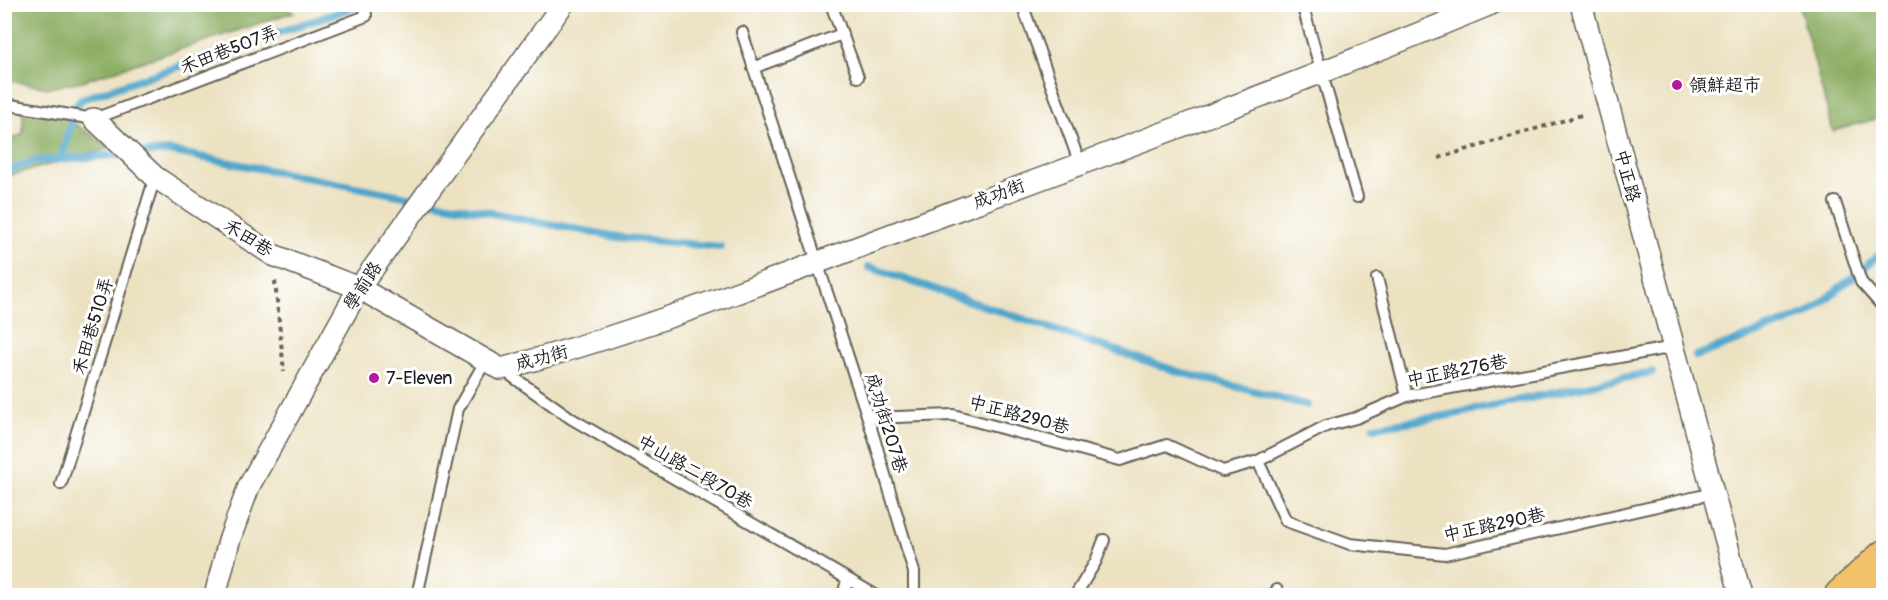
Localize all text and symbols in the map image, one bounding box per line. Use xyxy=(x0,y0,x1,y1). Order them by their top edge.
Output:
street label: 禾田巷507弄 xyxy=(177,21,281,79)
place label: 領鮮超市 xyxy=(1689,74,1761,97)
marker: 領鮮超市 xyxy=(1670,78,1684,92)
street label: 中正路 xyxy=(1609,147,1645,205)
street label: 成功街 xyxy=(970,174,1028,214)
street label: 禾田巷 xyxy=(219,214,277,262)
street label: 學前路 xyxy=(339,257,387,315)
street label: 禾田巷510弄 xyxy=(67,274,119,378)
street label: 成功街 xyxy=(513,340,571,376)
street label: 中正路276巷 xyxy=(1405,350,1509,392)
place label: 7-Eleven xyxy=(386,367,453,390)
street label: 成功街207巷 xyxy=(860,370,912,476)
marker: 7-Eleven xyxy=(367,371,381,385)
street label: 中正路290巷 xyxy=(966,390,1072,440)
street label: 中山路二段70巷 xyxy=(633,430,757,514)
street label: 中正路290巷 xyxy=(1441,503,1547,547)

